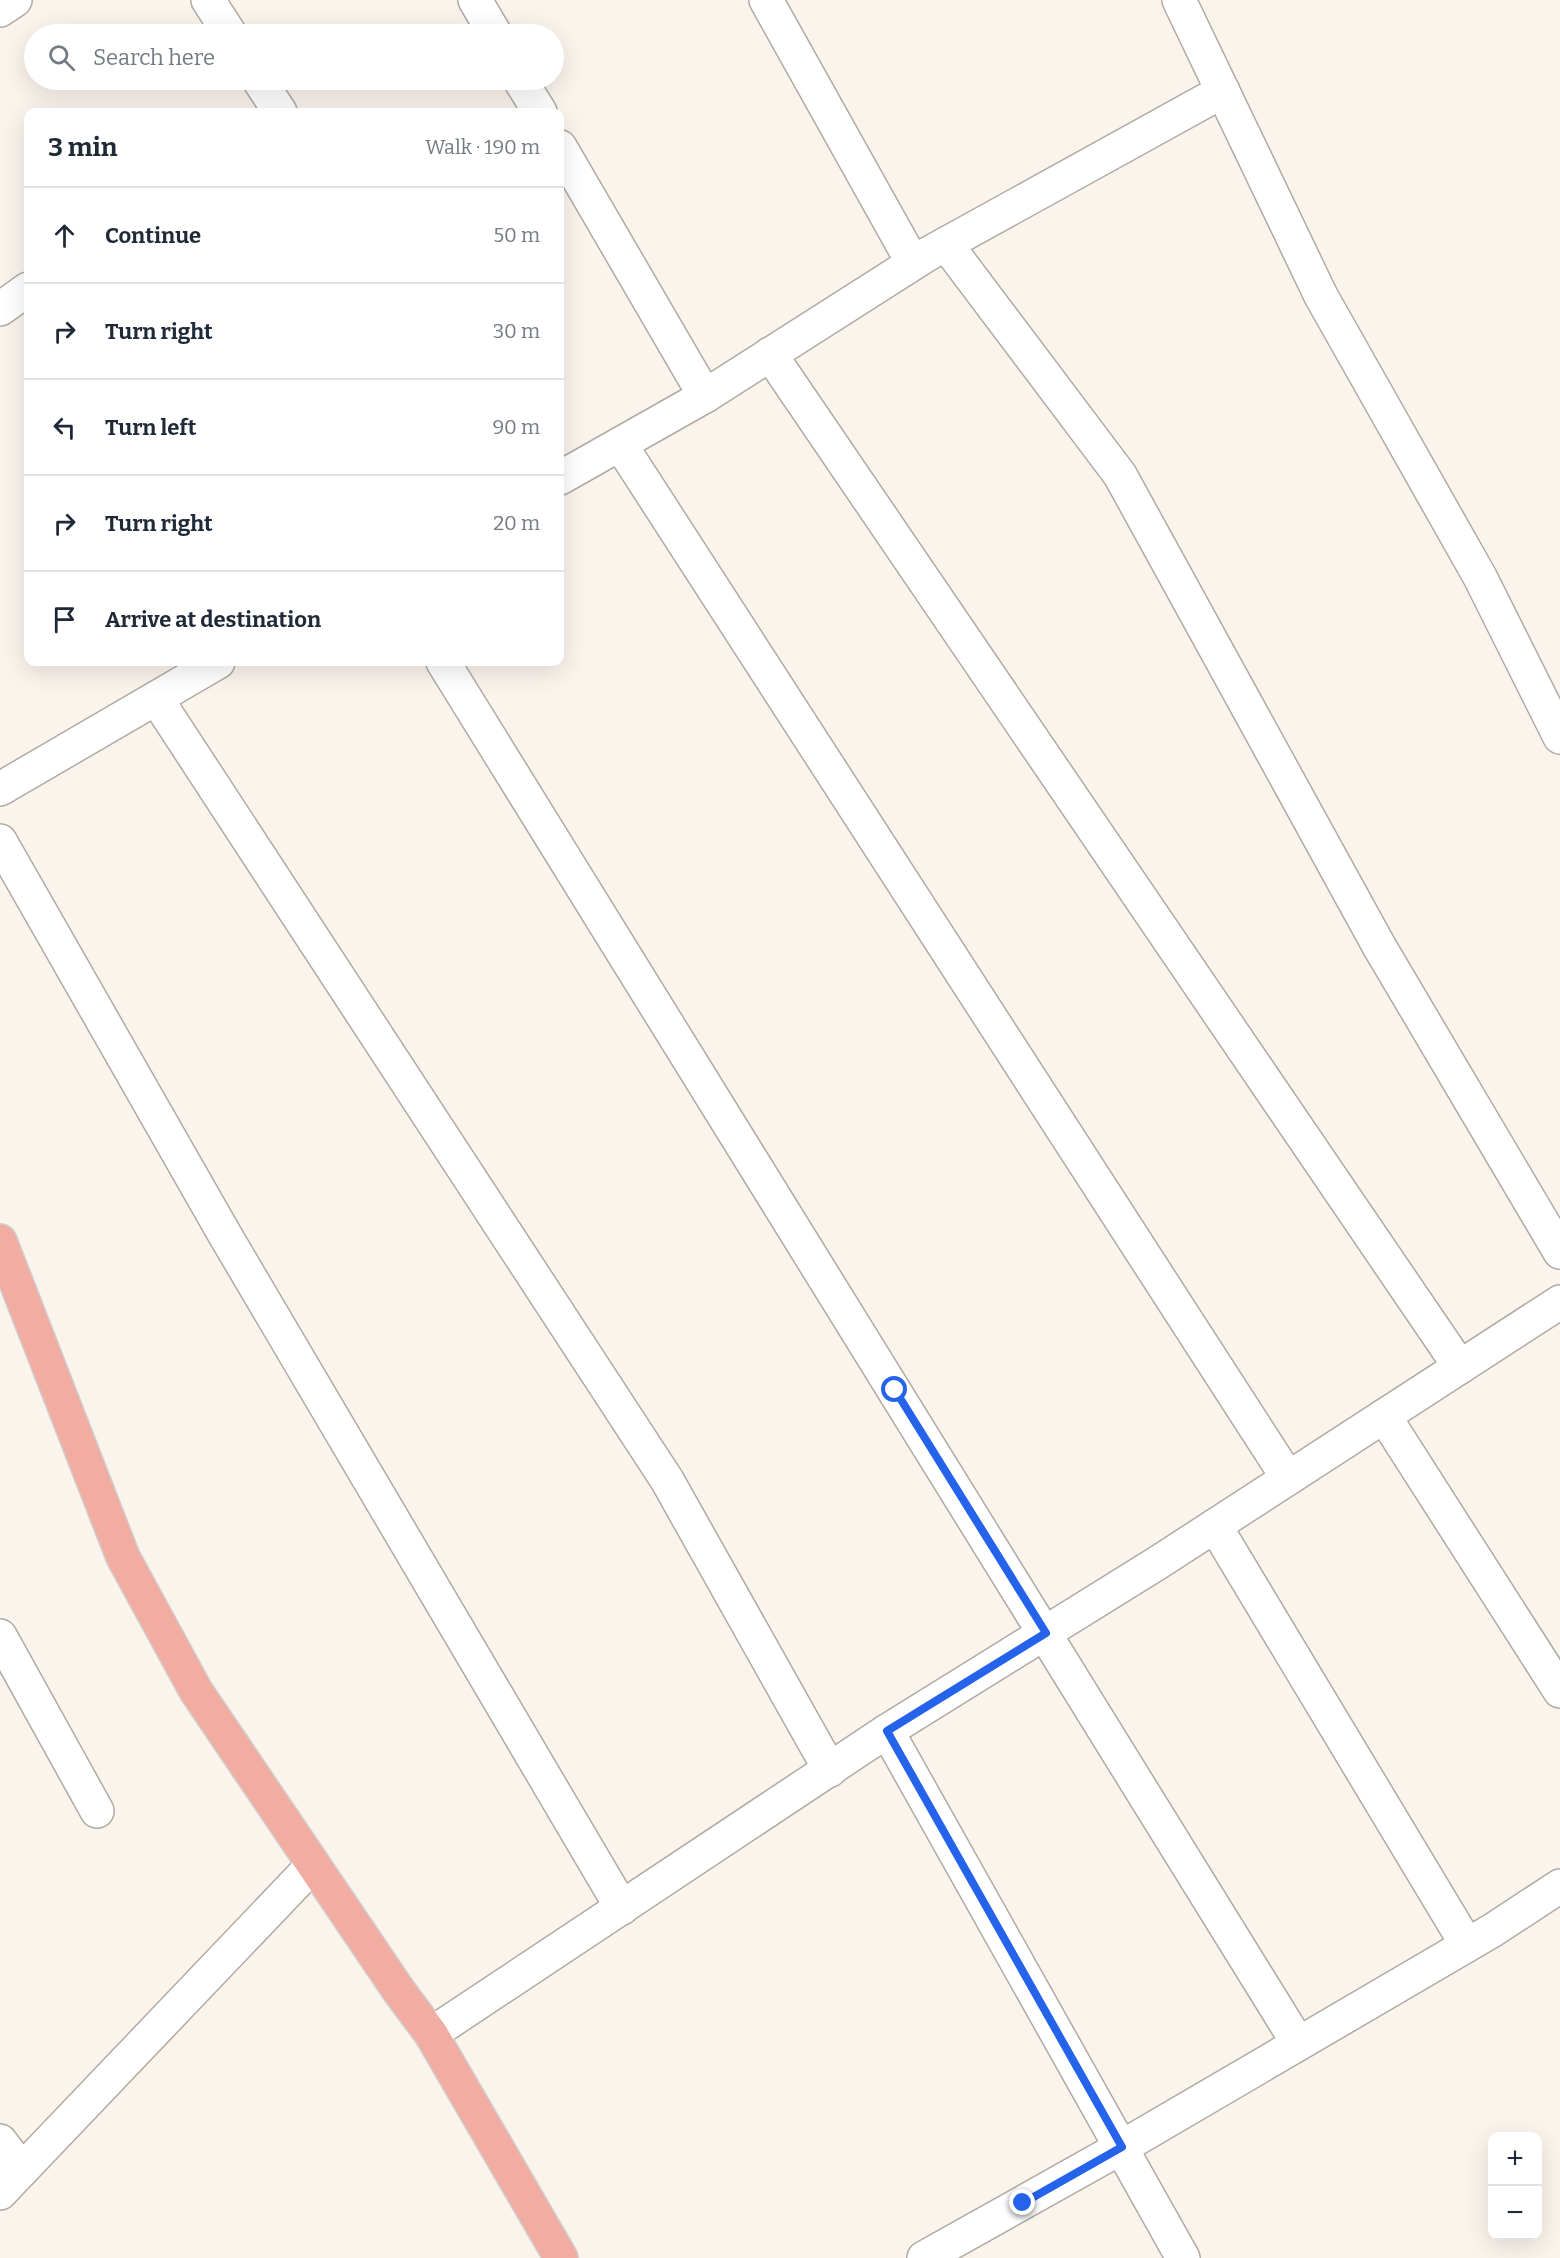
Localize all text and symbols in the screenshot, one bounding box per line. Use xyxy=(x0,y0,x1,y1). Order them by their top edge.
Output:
search box xyxy=(24,24,564,90)
icon: search xyxy=(45,41,78,74)
text: Search here xyxy=(93,44,215,71)
text: 3 min xyxy=(48,132,117,163)
text: Walk · 190 m xyxy=(425,135,540,159)
icon: ahead xyxy=(48,219,81,252)
text: Continue xyxy=(105,222,201,249)
text: 50 m xyxy=(493,223,540,247)
icon: right xyxy=(48,315,81,348)
text: Turn right xyxy=(105,318,213,345)
text: 30 m xyxy=(493,319,540,343)
icon: left xyxy=(48,411,81,444)
text: Turn left xyxy=(105,414,197,441)
text: 90 m xyxy=(492,415,540,439)
icon: right xyxy=(48,507,81,540)
text: Turn right xyxy=(105,510,213,537)
text: 20 m xyxy=(493,511,540,535)
icon: arrive xyxy=(48,603,81,636)
text: Arrive at destination xyxy=(105,606,321,633)
route start xyxy=(881,1376,907,1402)
map controls xyxy=(1488,2132,1542,2240)
button: + xyxy=(1488,2132,1542,2186)
button: − xyxy=(1488,2186,1542,2240)
route end xyxy=(1009,2189,1035,2215)

